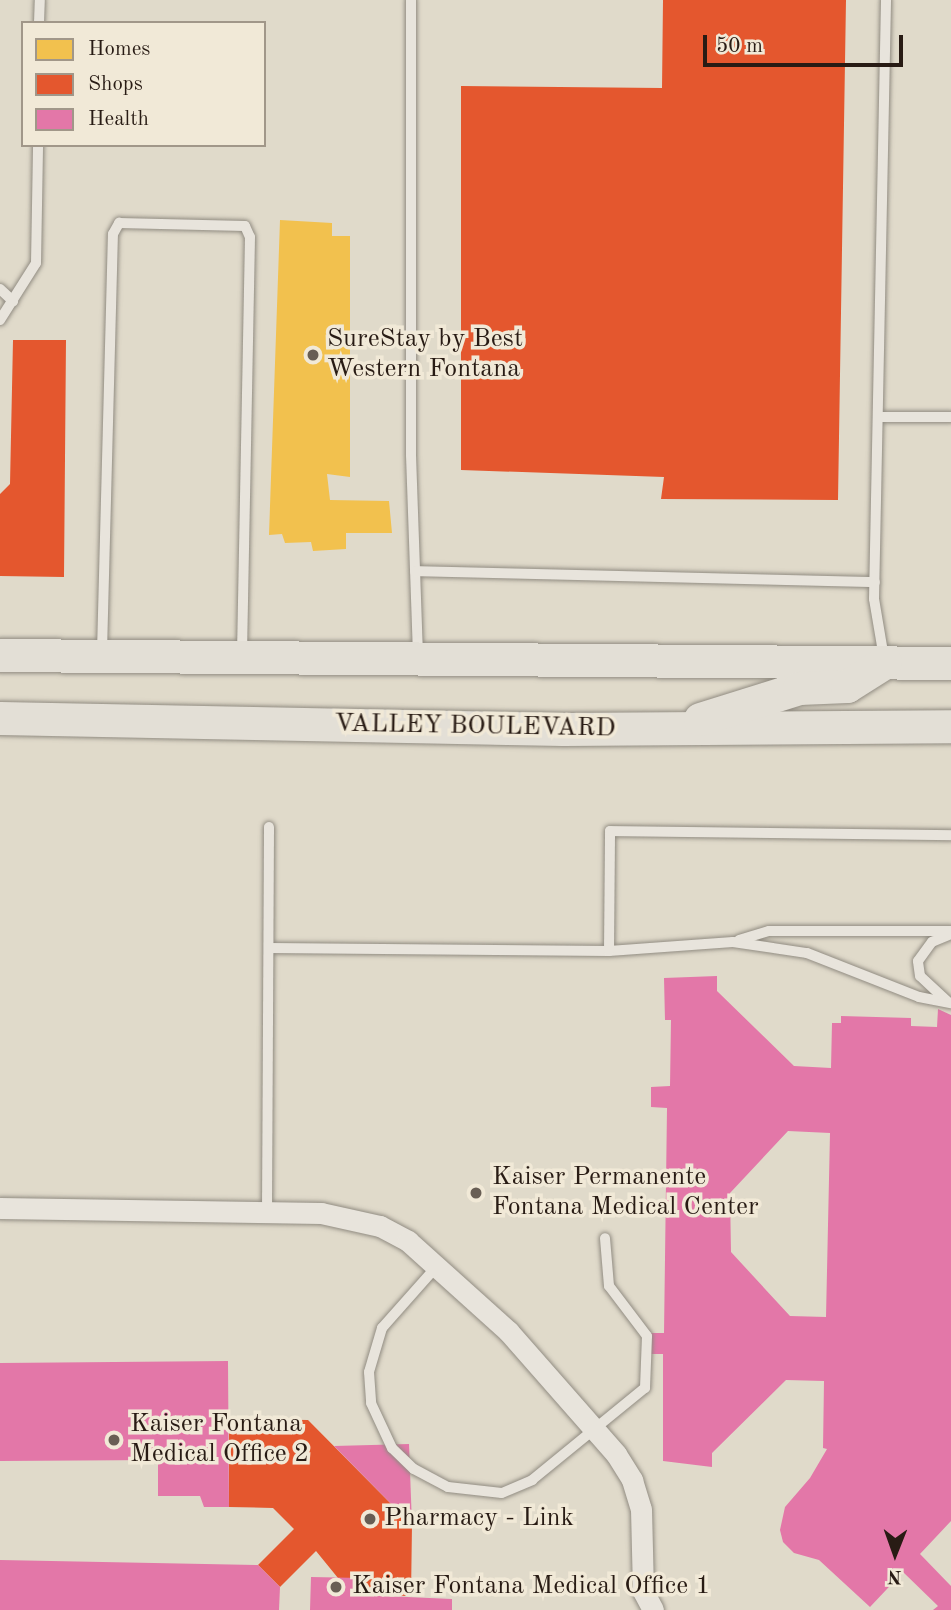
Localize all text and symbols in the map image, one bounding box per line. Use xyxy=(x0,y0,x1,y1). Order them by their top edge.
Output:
legend xyxy=(21,21,266,147)
scale bar xyxy=(706,21,906,65)
text: 50 m xyxy=(716,36,763,57)
text: Homes xyxy=(88,39,150,60)
text: Shops xyxy=(88,74,143,95)
text: Health xyxy=(88,109,149,130)
place label: SureStay by Best Western Fontana xyxy=(327,324,523,386)
marker: SureStay by Best Western Fontana xyxy=(305,347,321,363)
street label: VALLEY BOULEVARD xyxy=(334,709,616,745)
place label: Kaiser Permanente Fontana Medical Center xyxy=(492,1162,759,1224)
marker: Kaiser Permanente Fontana Medical Center xyxy=(466,1183,486,1203)
place label: Kaiser Fontana Medical Office 2 xyxy=(130,1409,309,1470)
marker: Kaiser Fontana Medical Office 2 xyxy=(104,1430,124,1450)
place label: Pharmacy - Link xyxy=(384,1503,574,1535)
marker: Pharmacy - Link xyxy=(362,1511,378,1527)
north arrow xyxy=(860,1519,930,1589)
text: N xyxy=(887,1566,902,1585)
place label: Kaiser Fontana Medical Office 1 xyxy=(352,1571,710,1603)
marker: Kaiser Fontana Medical Office 1 xyxy=(326,1577,346,1597)

